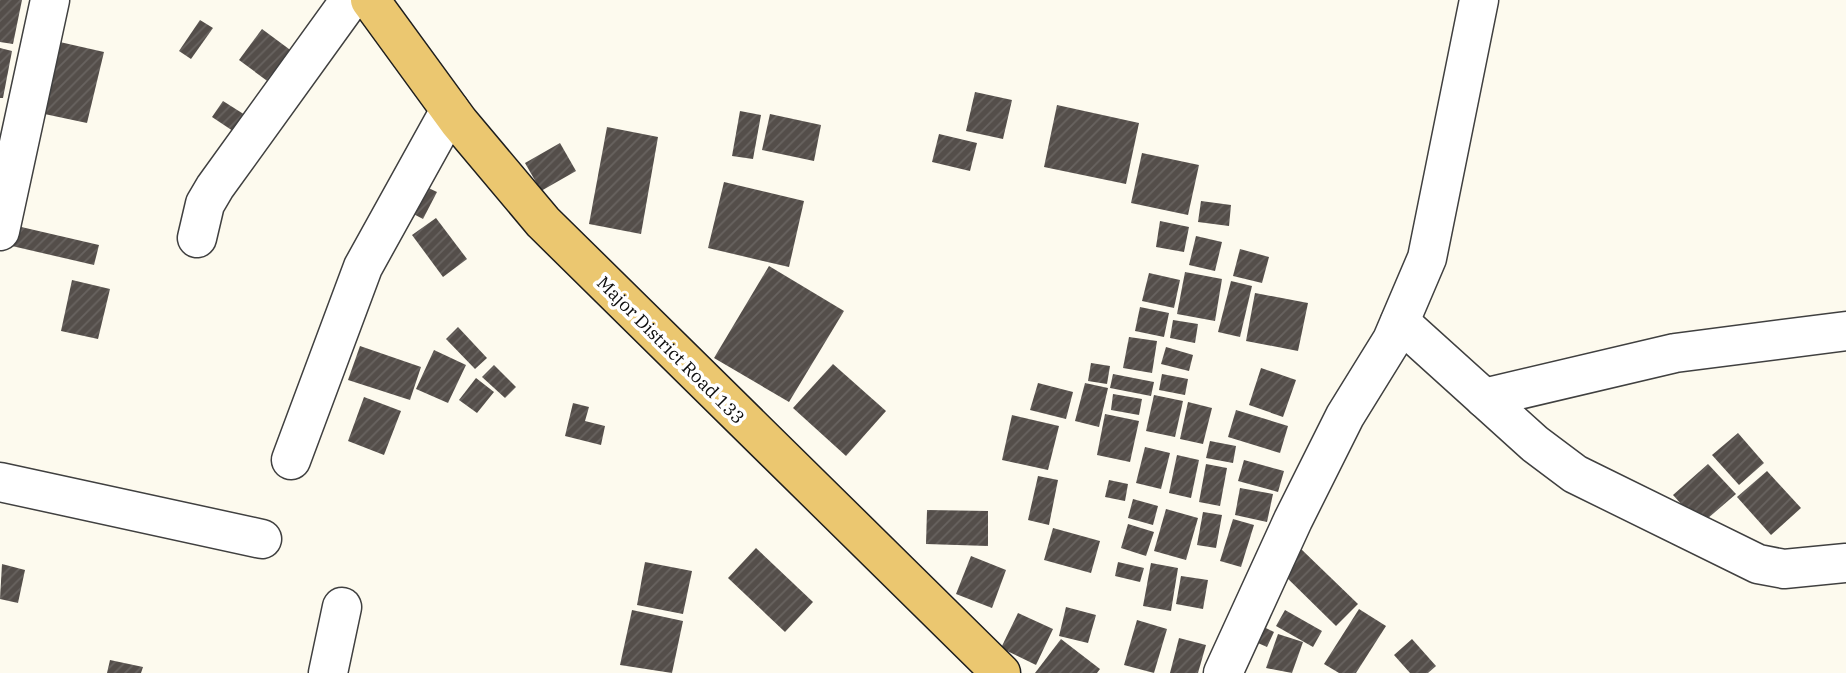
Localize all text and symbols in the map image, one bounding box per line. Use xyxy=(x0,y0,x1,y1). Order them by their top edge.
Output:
street label: Major District Road 133 xyxy=(592,271,750,429)

